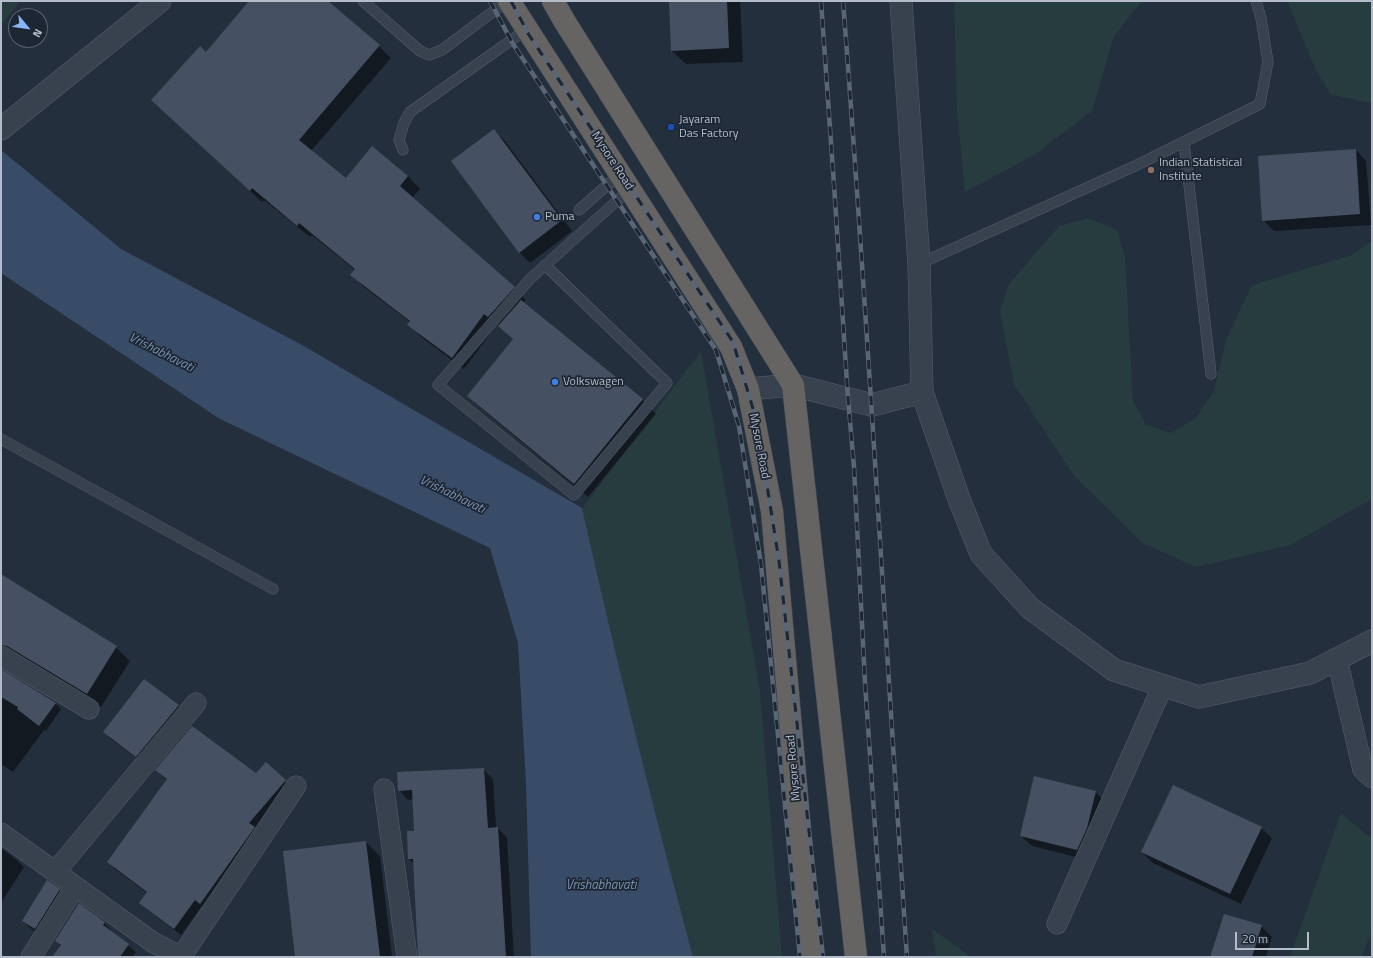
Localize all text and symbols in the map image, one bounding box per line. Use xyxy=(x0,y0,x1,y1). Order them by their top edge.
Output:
north arrow xyxy=(8,8,48,48)
text: N xyxy=(29,26,46,41)
place label: Jayaram Das Factory xyxy=(679,113,739,141)
marker: Jayaram Das Factory xyxy=(666,122,676,132)
street label: Mysore Road xyxy=(588,129,636,193)
place label: Indian Statistical Institute xyxy=(1159,156,1242,184)
marker: Indian Statistical Institute xyxy=(1146,165,1156,175)
place label: Puma xyxy=(545,210,575,224)
marker: Puma xyxy=(532,212,542,222)
water label: Vrishabhavati xyxy=(126,330,196,376)
place label: Volkswagen xyxy=(563,375,624,389)
marker: Volkswagen xyxy=(550,377,560,387)
street label: Mysore Road xyxy=(746,412,772,480)
water label: Vrishabhavati xyxy=(417,473,487,517)
street label: Mysore Road xyxy=(784,734,804,802)
water label: Vrishabhavati xyxy=(566,878,636,894)
scale bar xyxy=(1237,924,1311,950)
text: 20 m xyxy=(1242,929,1268,948)

